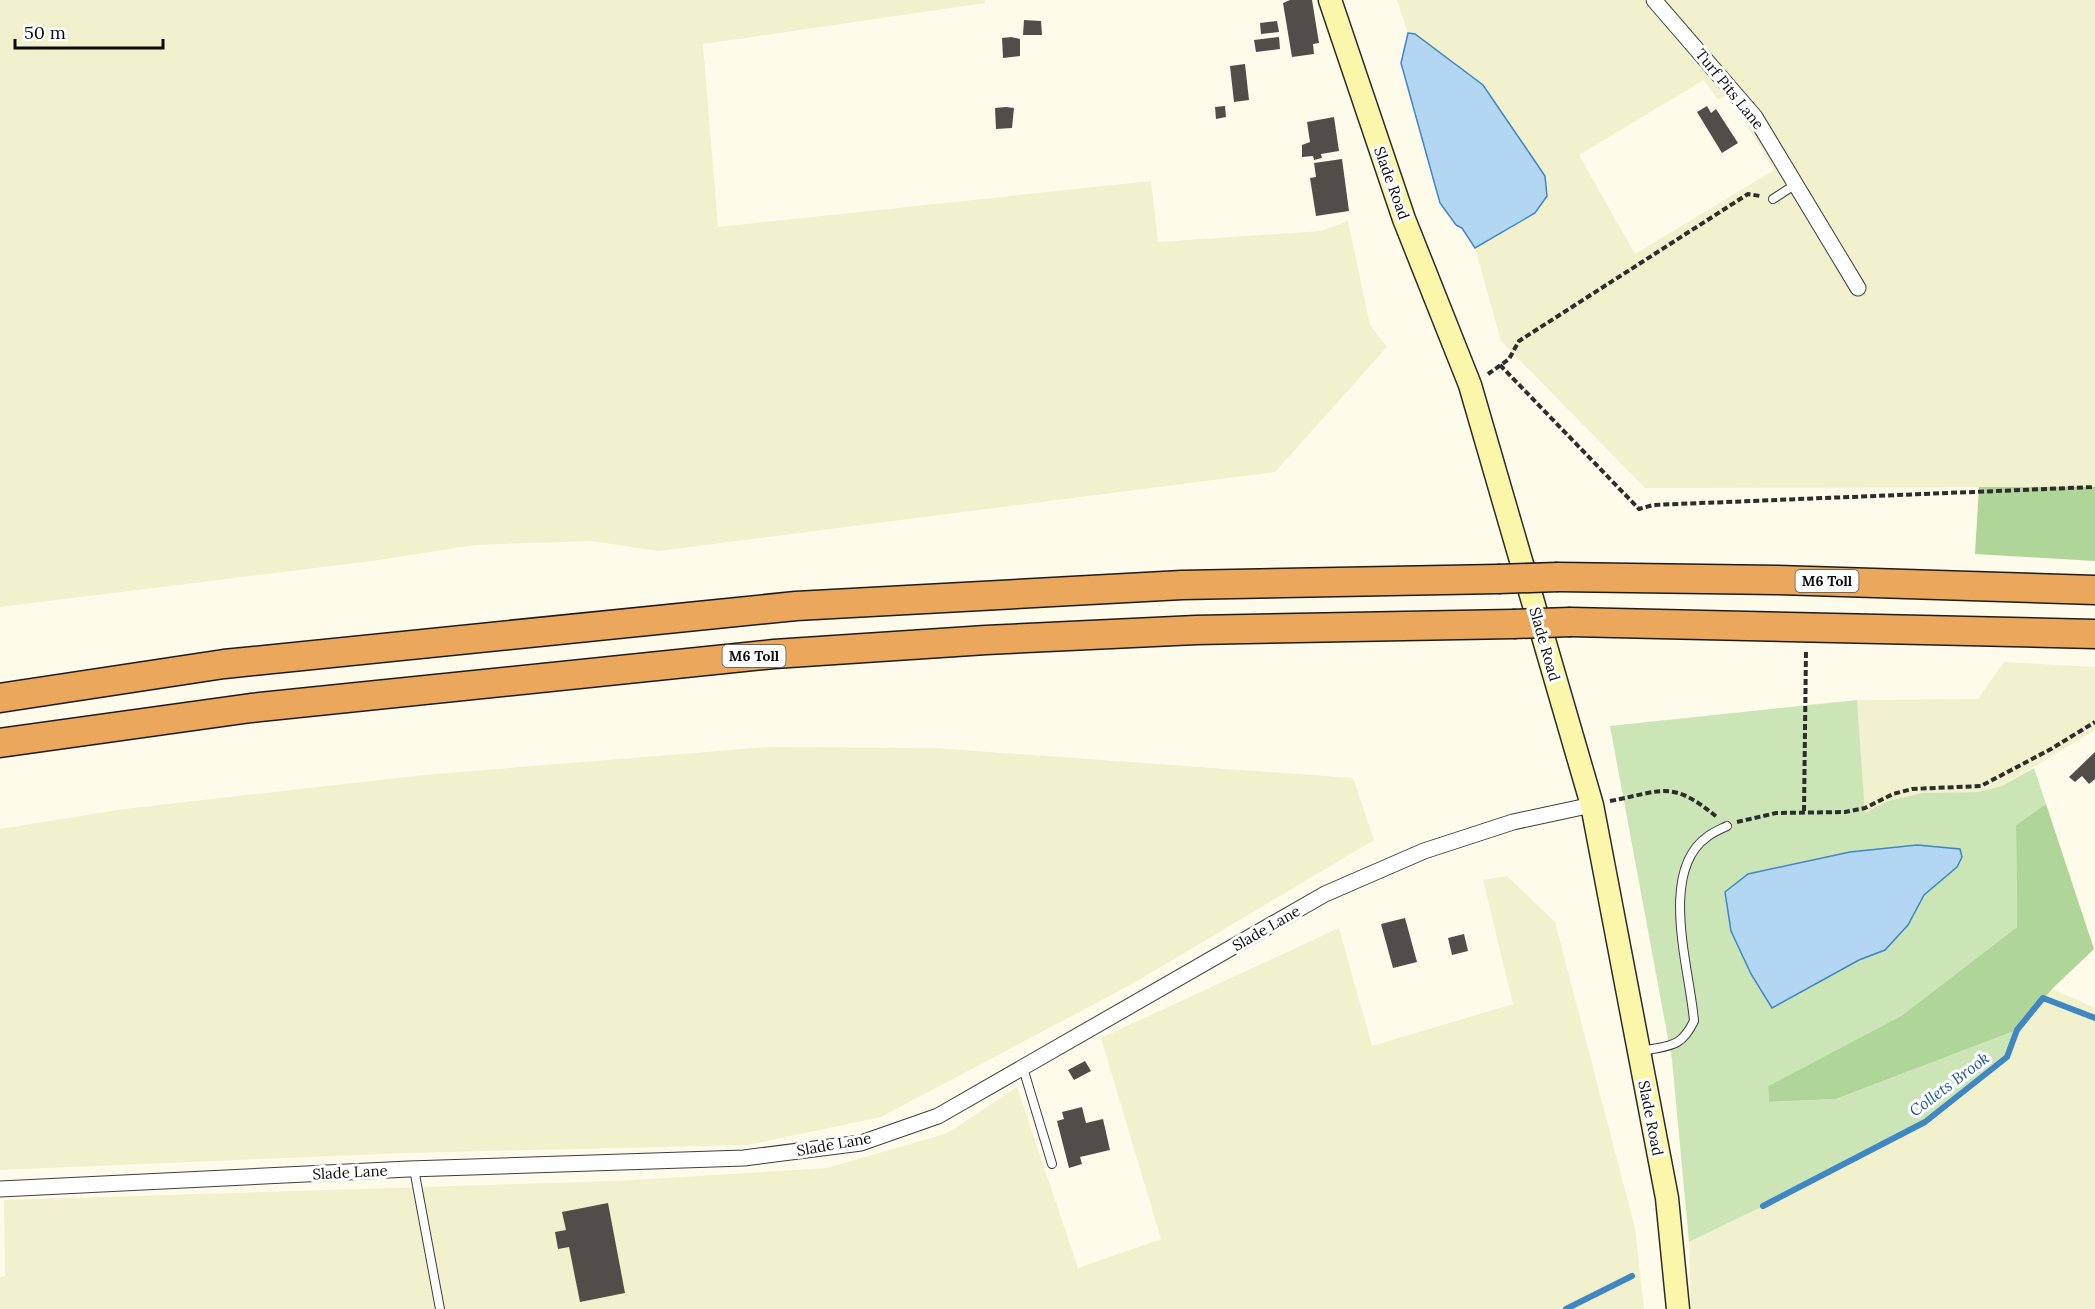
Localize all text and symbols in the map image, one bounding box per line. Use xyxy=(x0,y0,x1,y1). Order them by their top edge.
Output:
scale bar xyxy=(15,12,164,50)
text: 50 m xyxy=(24,21,66,44)
street label: Turf Pits Lane xyxy=(1692,45,1768,133)
street label: Slade Road xyxy=(1370,144,1414,222)
road number: M6 Toll xyxy=(1796,570,1858,592)
street label: Slade Road xyxy=(1525,605,1565,683)
road number: M6 Toll xyxy=(722,645,786,667)
street label: Slade Lane xyxy=(1229,901,1303,955)
water label: Collets Brook xyxy=(1905,1047,1993,1121)
street label: Slade Road xyxy=(1634,1079,1668,1157)
street label: Slade Lane xyxy=(795,1128,873,1160)
street label: Slade Lane xyxy=(312,1161,388,1183)

